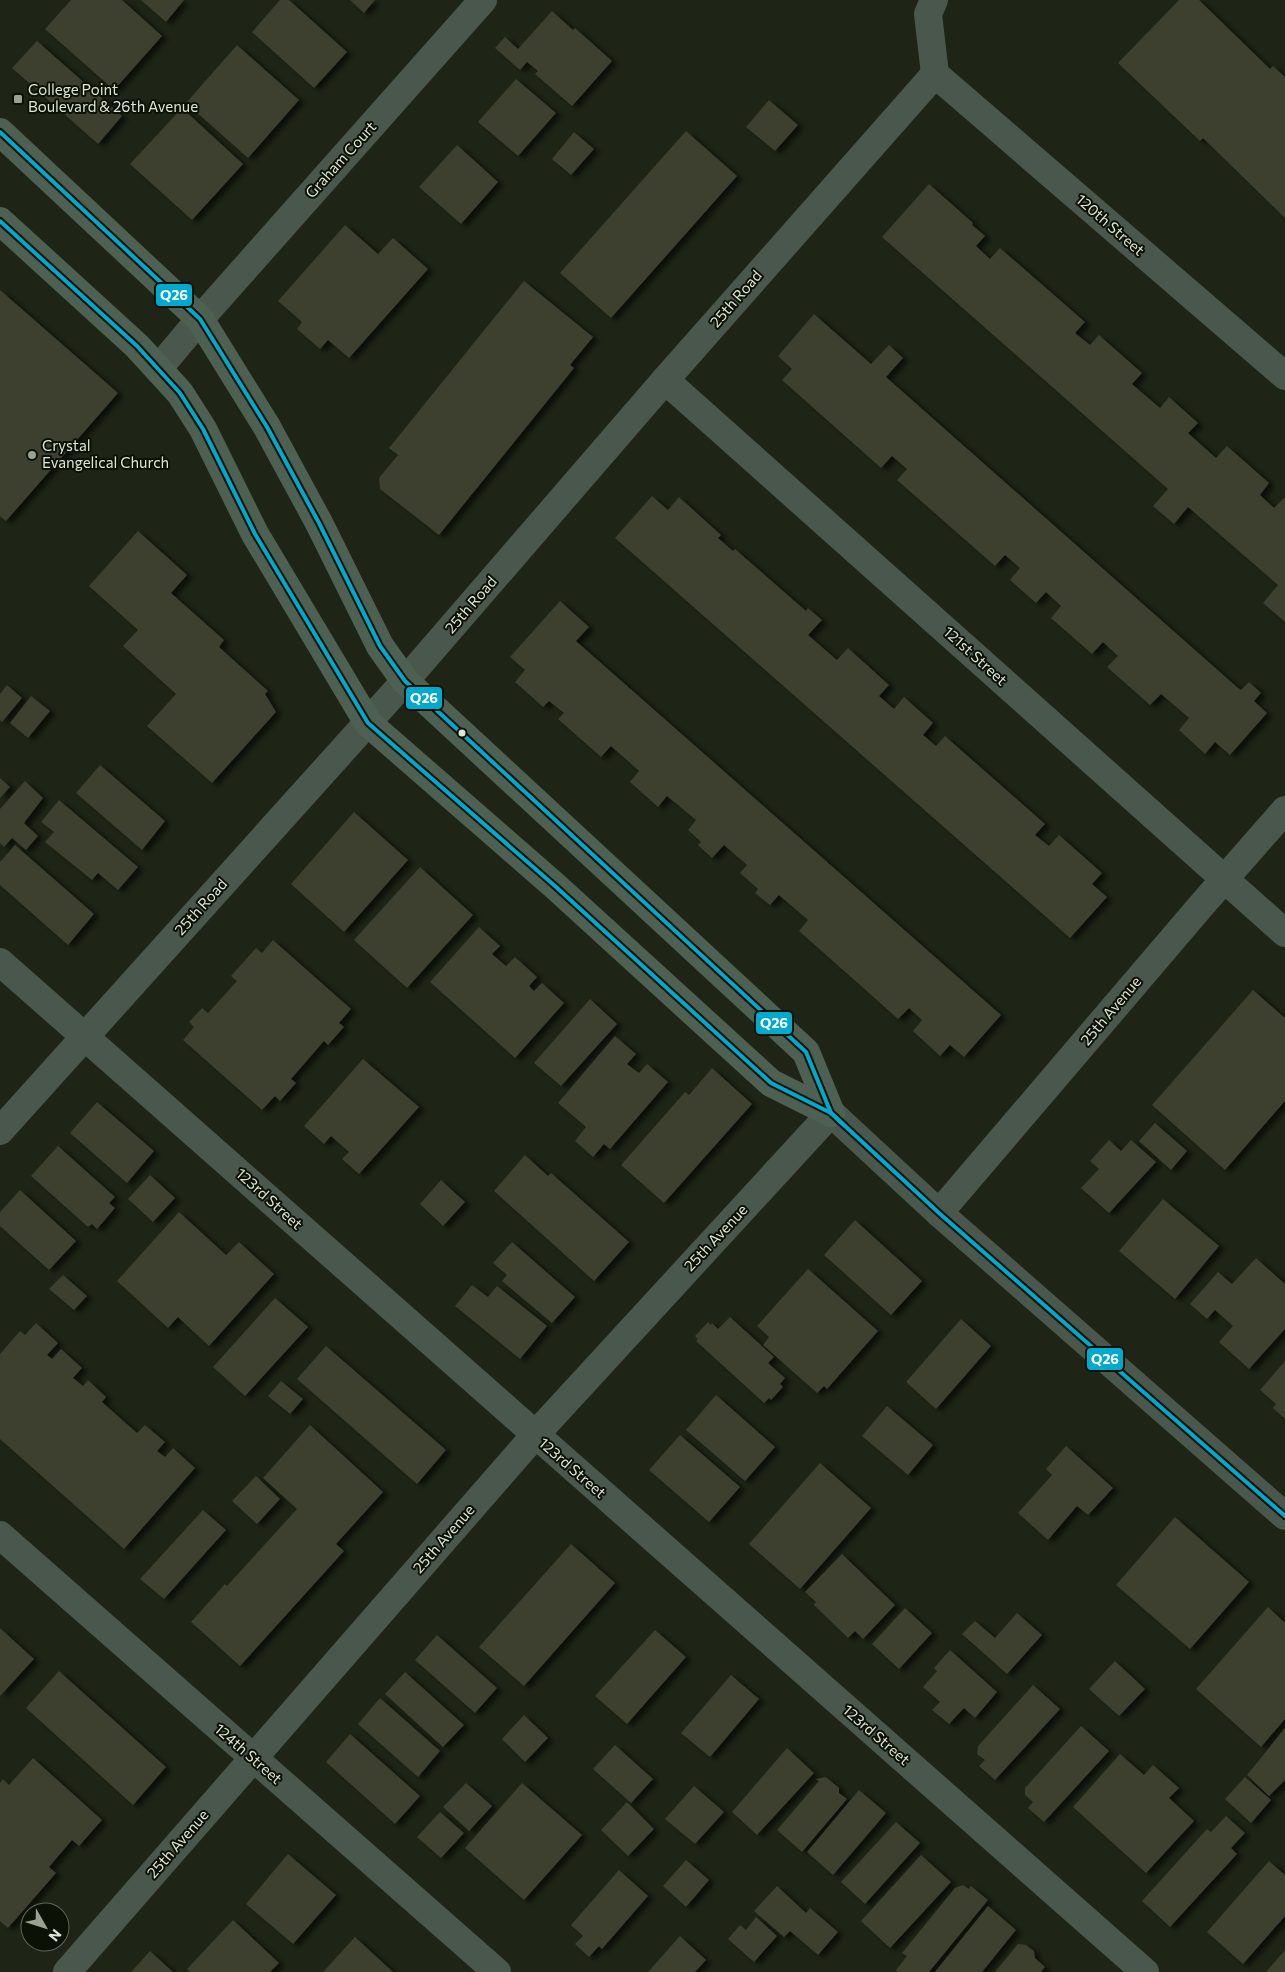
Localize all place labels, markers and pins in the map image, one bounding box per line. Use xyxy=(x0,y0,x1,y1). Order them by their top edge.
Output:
place label: College Point Boulevard & 26th Avenue xyxy=(28,80,198,115)
marker: College Point Boulevard & 26th Avenue xyxy=(12,93,24,105)
place label: Crystal Evangelical Church xyxy=(42,436,169,471)
marker: Crystal Evangelical Church xyxy=(26,449,38,461)
unlabelled marker xyxy=(457,728,467,738)

